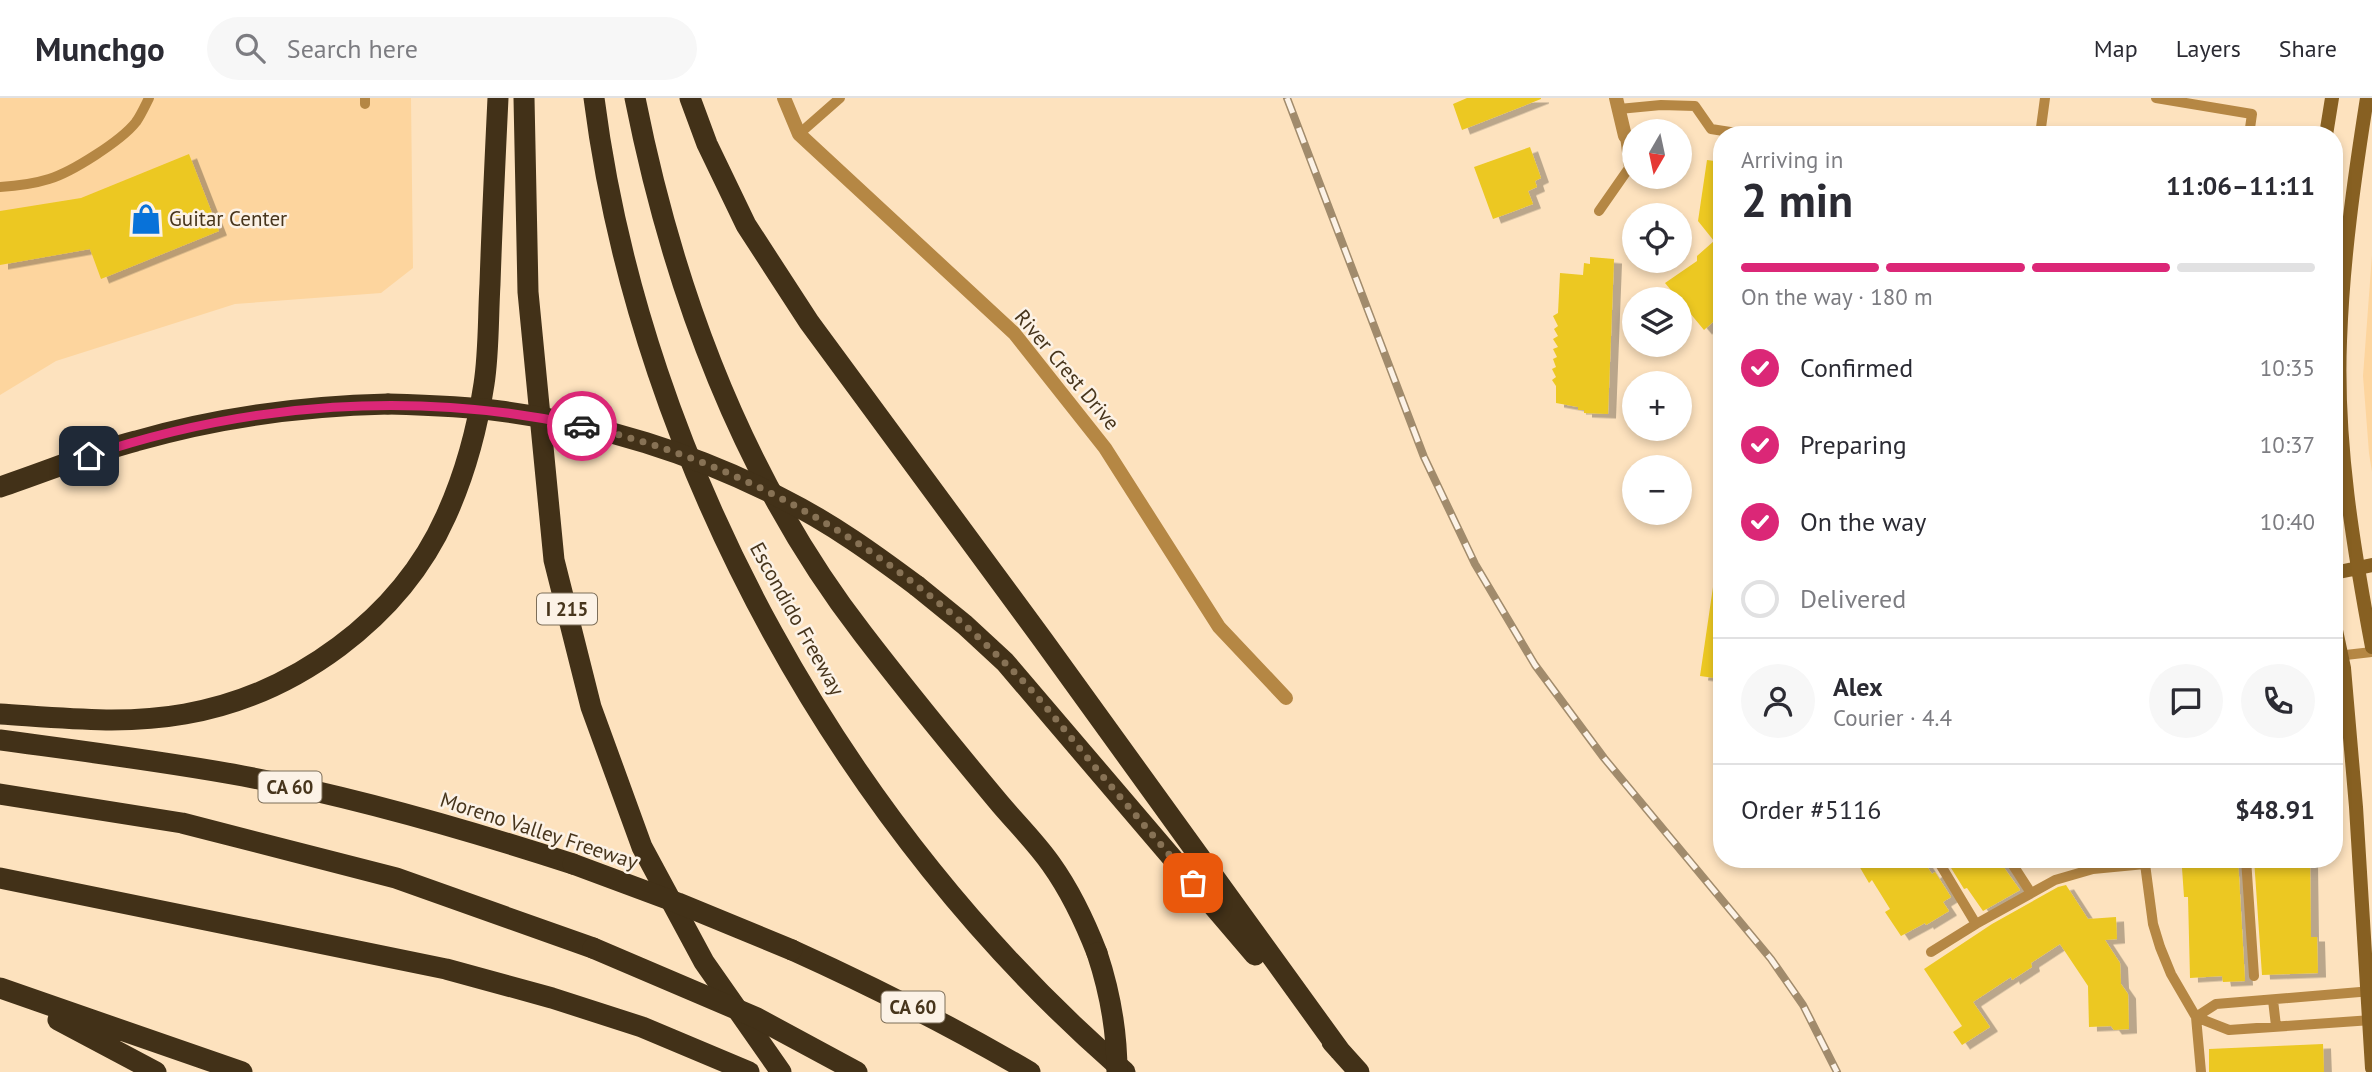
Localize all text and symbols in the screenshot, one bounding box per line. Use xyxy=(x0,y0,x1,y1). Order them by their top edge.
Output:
search box xyxy=(207,17,697,80)
text: Munchgo xyxy=(35,27,165,70)
icon: search xyxy=(231,29,269,67)
text: Search here xyxy=(287,32,418,65)
text: Map xyxy=(2094,33,2138,64)
text: Layers xyxy=(2176,33,2241,64)
text: Share xyxy=(2279,33,2337,64)
north arrow xyxy=(1622,119,1692,189)
map controls xyxy=(1622,119,1692,525)
text: Arriving in xyxy=(1741,145,1843,174)
text: 11:06–11:11 xyxy=(2166,169,2315,202)
text: 2 min xyxy=(1741,170,1853,230)
shop icon: Guitar Center xyxy=(129,202,163,236)
button: locate xyxy=(1622,203,1692,273)
place label: Guitar Center xyxy=(169,205,287,232)
text: On the way · 180 m xyxy=(1741,282,1933,311)
button: layers xyxy=(1622,287,1692,357)
street label: River Crest Drive xyxy=(1009,304,1126,436)
icon: check xyxy=(1741,349,1779,387)
text: Confirmed xyxy=(1800,351,1913,384)
text: 10:35 xyxy=(2260,353,2315,382)
button: + xyxy=(1622,371,1692,441)
courier xyxy=(547,391,617,461)
icon: car xyxy=(563,407,601,445)
pin xyxy=(59,426,119,486)
icon: check xyxy=(1741,426,1779,464)
text: Preparing xyxy=(1800,428,1907,461)
text: 10:37 xyxy=(2260,430,2315,459)
icon: home xyxy=(70,437,108,475)
button: − xyxy=(1622,455,1692,525)
icon: check xyxy=(1741,503,1779,541)
text: On the way xyxy=(1800,505,1926,538)
text: 10:40 xyxy=(2260,507,2315,536)
street label: Escondido Freeway xyxy=(744,537,851,700)
text: Delivered xyxy=(1800,582,1906,615)
road number: I 215 xyxy=(537,594,597,624)
button: person xyxy=(1741,664,1815,738)
button: chat xyxy=(2149,664,2223,738)
button: phone xyxy=(2241,664,2315,738)
text: Alex xyxy=(1833,670,1883,703)
text: Courier · 4.4 xyxy=(1833,703,1952,732)
road number: CA 60 xyxy=(258,772,322,802)
street label: Moreno Valley Freeway xyxy=(437,786,642,875)
text: Order #5116 xyxy=(1741,793,1881,826)
text: $48.91 xyxy=(2235,793,2315,826)
pin xyxy=(1163,853,1223,913)
icon: bag xyxy=(1174,864,1212,902)
road number: CA 60 xyxy=(881,992,944,1023)

